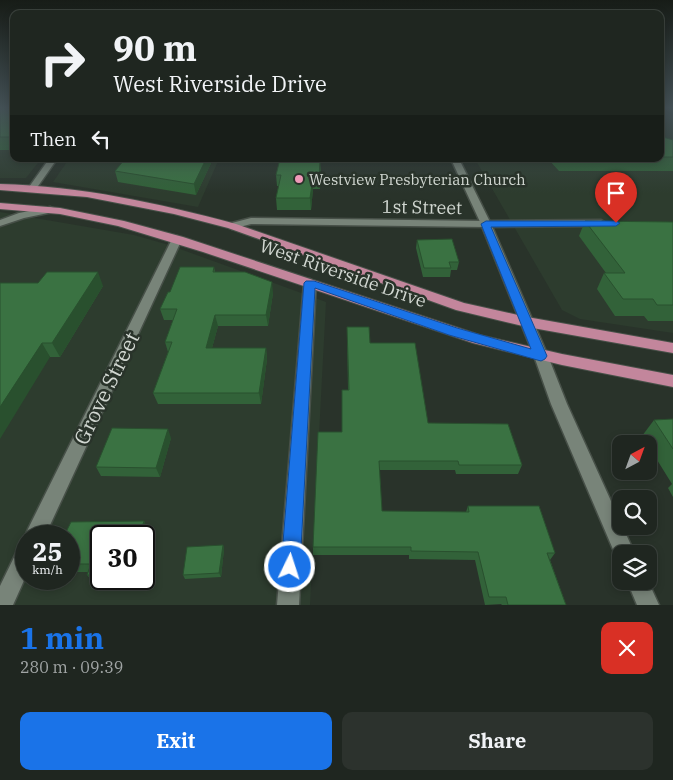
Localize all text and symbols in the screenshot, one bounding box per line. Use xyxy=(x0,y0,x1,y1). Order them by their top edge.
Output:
text: 90 m xyxy=(113,25,197,71)
icon: right xyxy=(30,30,95,95)
text: West Riverside Drive xyxy=(113,69,327,98)
icon: left xyxy=(87,125,115,153)
text: Then xyxy=(30,127,77,151)
place label: Westview Presbyterian Church xyxy=(309,170,526,189)
pin xyxy=(595,172,637,223)
marker: Westview Presbyterian Church xyxy=(293,173,305,185)
icon: arrive xyxy=(602,179,630,207)
street label: 1st Street xyxy=(382,195,462,219)
street label: West Riverside Drive xyxy=(257,234,429,312)
street label: Grove Street xyxy=(67,327,145,449)
north arrow xyxy=(612,435,658,480)
map controls xyxy=(612,435,657,590)
button: search xyxy=(612,490,657,535)
speed limit sign: 30 xyxy=(90,525,155,590)
text: 25 xyxy=(32,535,63,568)
position arrow xyxy=(263,540,315,592)
button: layers xyxy=(612,545,657,590)
text: km/h xyxy=(32,562,63,577)
text: 1 min xyxy=(20,618,104,657)
button: close xyxy=(601,622,653,674)
text: 280 m · 09:39 xyxy=(20,657,123,677)
button: Exit xyxy=(20,712,332,770)
button: Share xyxy=(342,712,653,770)

